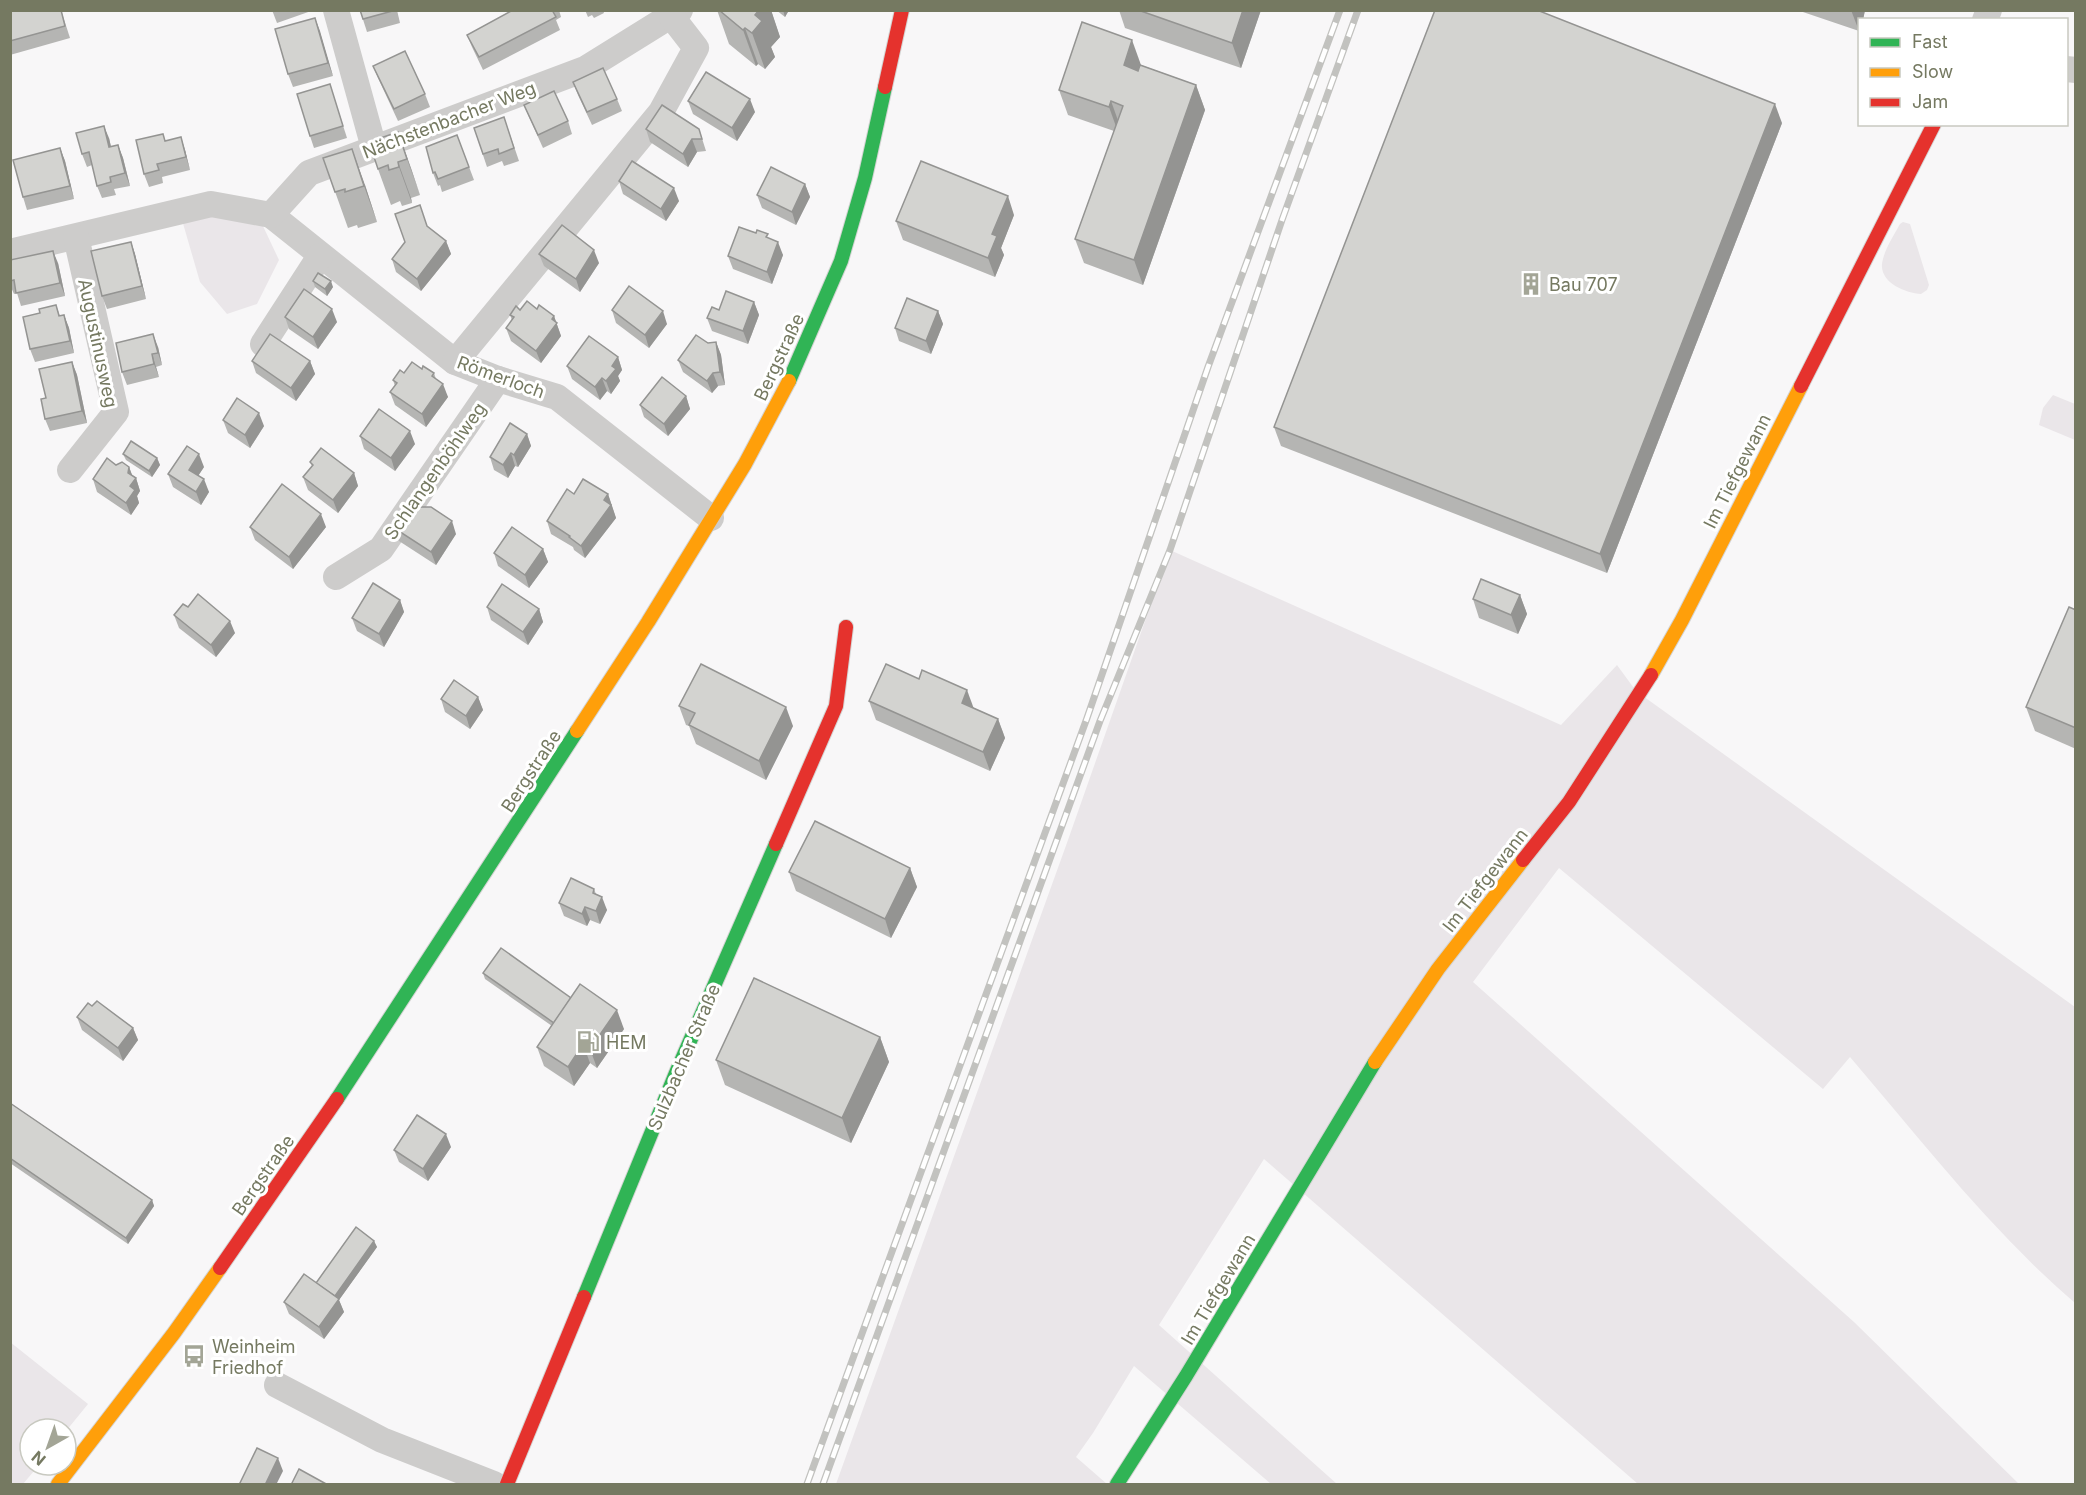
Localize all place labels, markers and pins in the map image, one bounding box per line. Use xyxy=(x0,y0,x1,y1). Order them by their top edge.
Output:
building icon: Bau 707 xyxy=(1518,271,1544,297)
place label: Bau 707 xyxy=(1549,274,1618,295)
fuel station icon: HEM xyxy=(575,1029,601,1055)
place label: HEM xyxy=(606,1032,646,1053)
place label: Weinheim Friedhof xyxy=(212,1336,296,1378)
bus stop icon: Weinheim Friedhof xyxy=(181,1343,207,1369)

